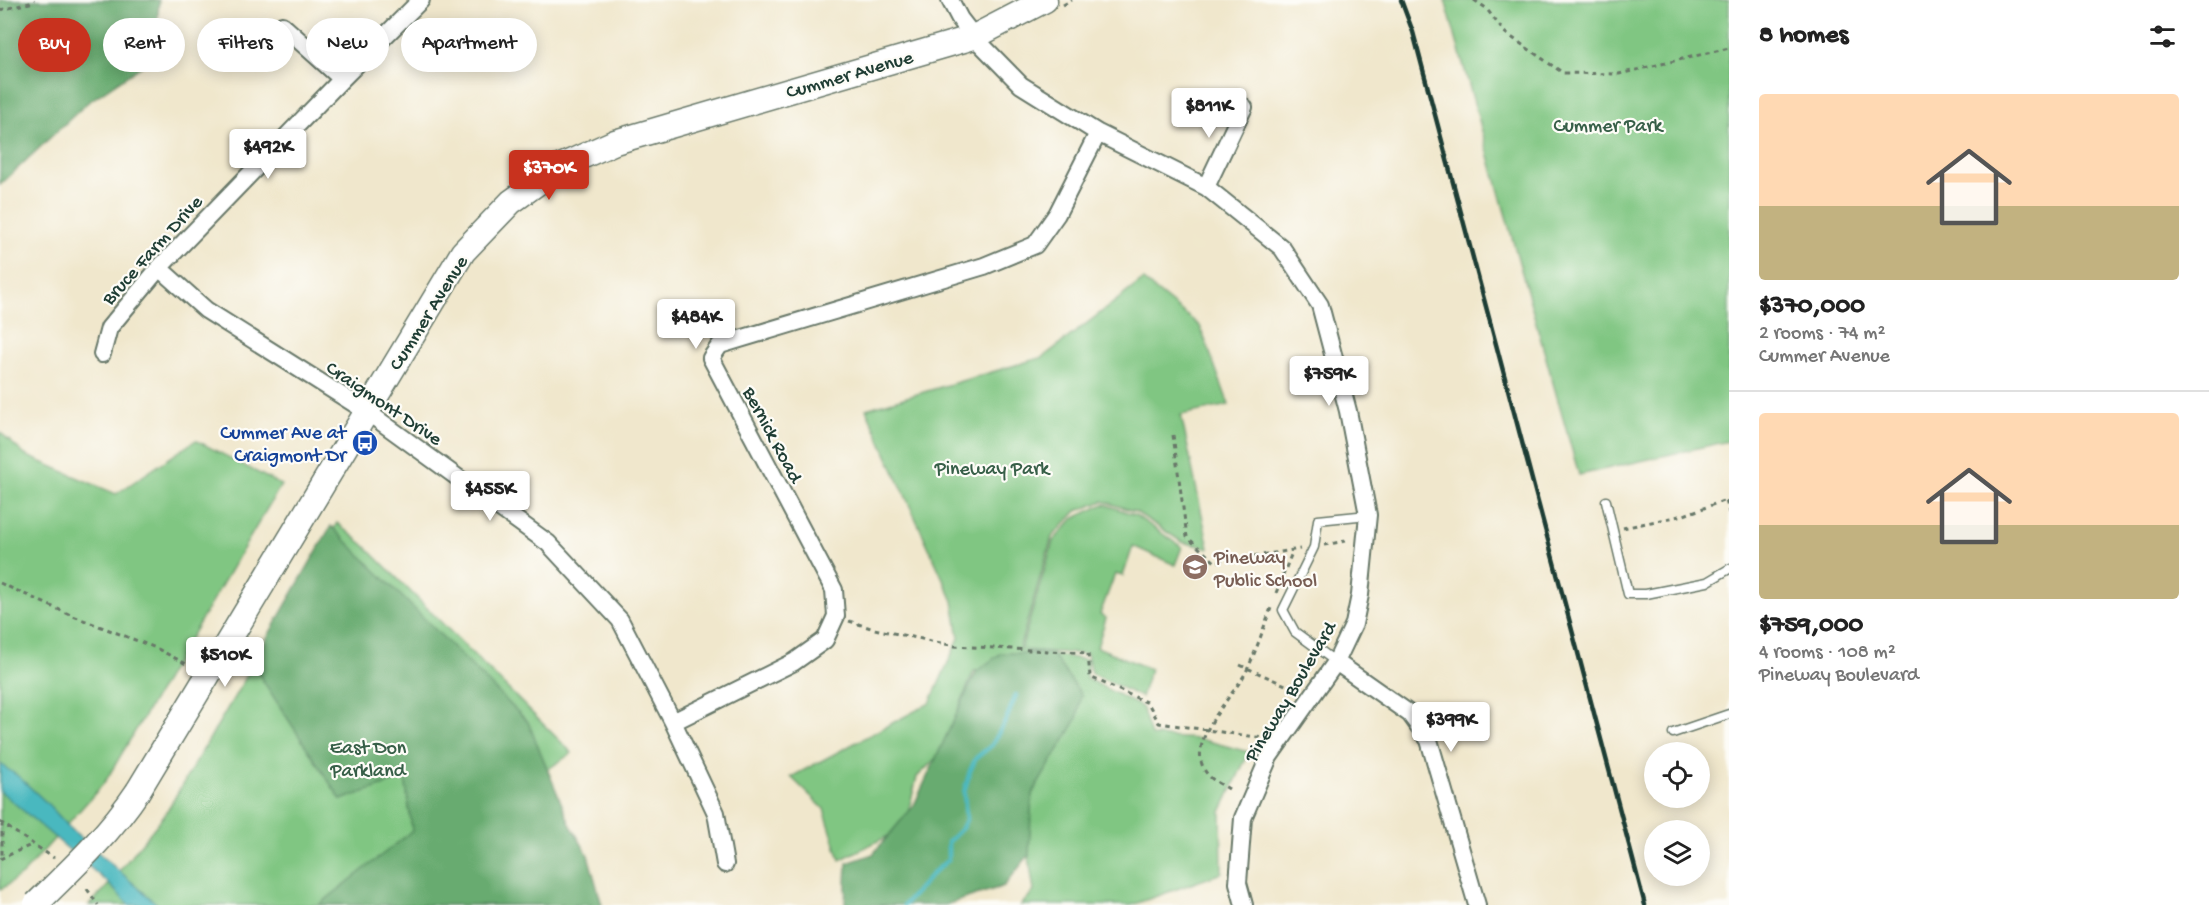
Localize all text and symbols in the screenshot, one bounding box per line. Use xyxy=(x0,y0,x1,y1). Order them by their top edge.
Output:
chip: Buy xyxy=(18,18,91,72)
chip: Rent xyxy=(103,18,185,72)
chip: Filters xyxy=(197,18,294,72)
chip: New xyxy=(306,18,389,72)
chip: Apartment xyxy=(401,18,537,72)
icon: filters xyxy=(2146,20,2179,53)
text: 8 homes xyxy=(1759,21,1848,52)
street label: Cummer Avenue xyxy=(784,47,917,105)
pin: $811K xyxy=(1167,88,1251,139)
text: $811K xyxy=(1185,96,1233,119)
park label: Cummer Park xyxy=(1554,116,1665,139)
pin: $492K xyxy=(226,129,310,180)
icon: home xyxy=(1915,133,2023,241)
text: $492K xyxy=(243,137,293,160)
pin: $370K xyxy=(507,150,591,201)
text: $370K xyxy=(523,158,575,181)
street label: Bruce Farm Drive xyxy=(98,191,209,312)
street label: Cummer Avenue xyxy=(386,252,475,375)
text: $370,000 xyxy=(1759,292,1865,323)
pin: $484K xyxy=(654,299,738,350)
text: $484K xyxy=(671,307,721,330)
text: 2 rooms · 74 m² xyxy=(1759,323,1885,346)
text: Cummer Avenue xyxy=(1759,346,1890,369)
pin: $759K xyxy=(1287,356,1371,407)
street label: Craigmont Drive xyxy=(321,358,446,453)
text: $759K xyxy=(1304,364,1354,387)
street label: Bernick Road xyxy=(735,383,807,490)
place label: Cummer Ave at Craigmont Dr xyxy=(220,423,348,469)
bus stop icon: Cummer Ave at Craigmont Dr xyxy=(350,428,380,458)
icon: home xyxy=(1915,452,2023,560)
park label: Pineway Park xyxy=(934,459,1051,482)
pin: $455K xyxy=(448,471,532,522)
text: $455K xyxy=(465,479,515,502)
place label: Pineway Public School xyxy=(1213,548,1317,594)
school or university icon: Pineway Public School xyxy=(1180,552,1210,582)
text: $759,000 xyxy=(1759,611,1863,642)
street label: Pineway Boulevard xyxy=(1240,616,1344,768)
pin: $510K xyxy=(183,637,267,688)
text: 4 rooms · 108 m² xyxy=(1759,642,1896,665)
text: $510K xyxy=(200,645,250,668)
text: Pineway Boulevard xyxy=(1759,665,1919,688)
pin: $399K xyxy=(1409,702,1493,753)
text: $399K xyxy=(1426,710,1476,733)
park label: East Don Parkland xyxy=(330,738,408,784)
map controls xyxy=(1644,742,1710,886)
button: locate xyxy=(1644,742,1710,808)
button: layers xyxy=(1644,820,1710,886)

